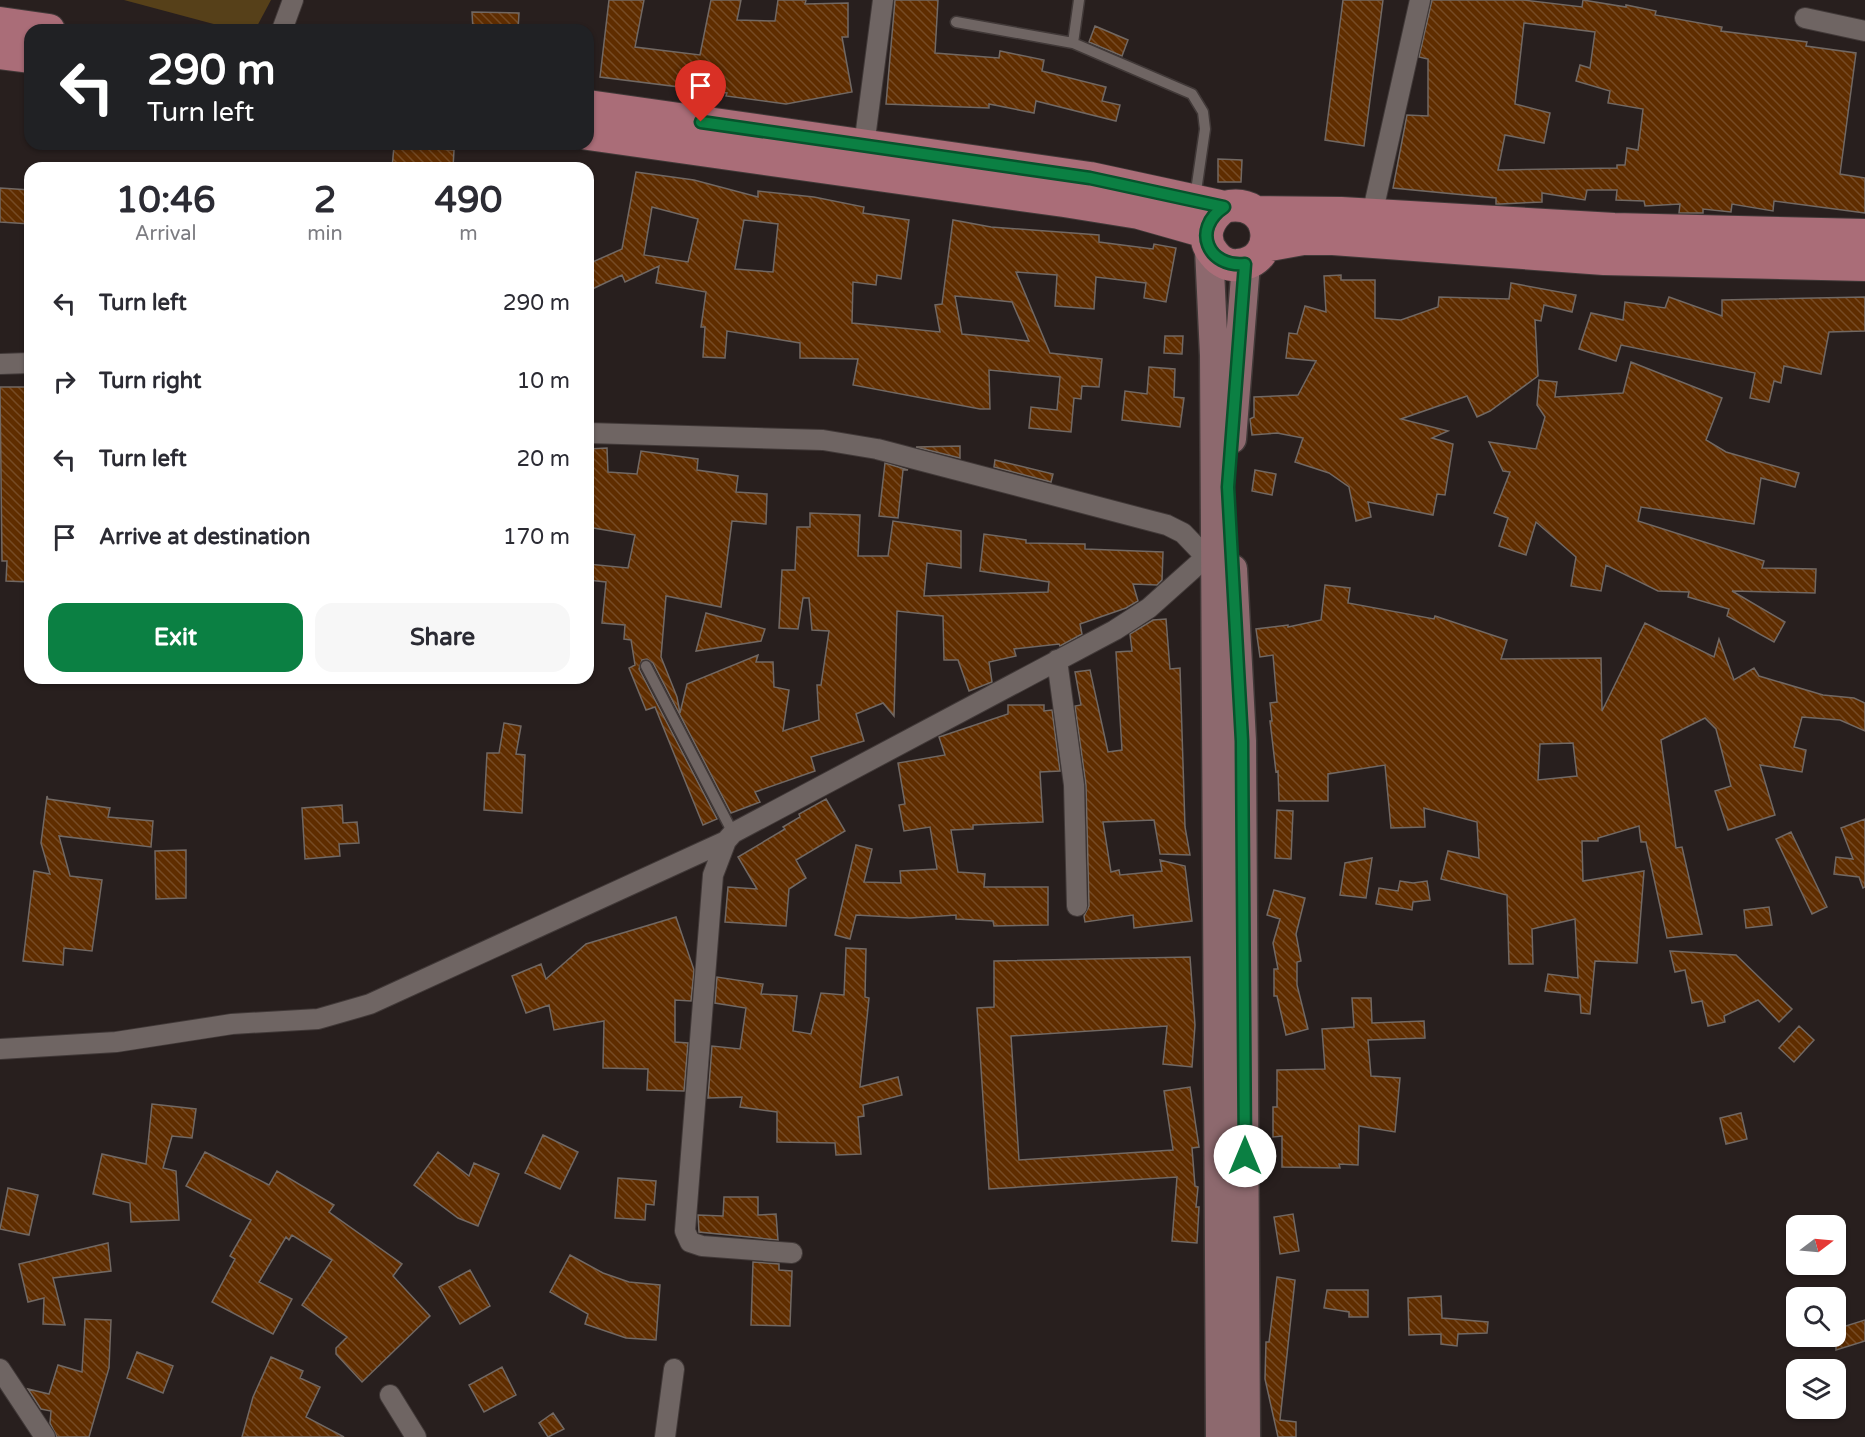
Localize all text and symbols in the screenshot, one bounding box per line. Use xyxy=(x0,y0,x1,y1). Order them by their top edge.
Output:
text: 290 m xyxy=(147,45,276,96)
icon: left xyxy=(48,48,126,126)
pin xyxy=(675,60,726,122)
icon: arrive xyxy=(684,69,717,102)
text: Turn left xyxy=(147,96,254,129)
text: 10:46 xyxy=(116,179,216,222)
text: 2 xyxy=(314,179,336,222)
text: 490 xyxy=(434,179,502,222)
text: Arrival xyxy=(135,222,197,246)
text: min xyxy=(307,222,343,246)
text: m xyxy=(459,222,478,246)
icon: left xyxy=(48,287,81,320)
text: Turn left xyxy=(99,290,187,316)
text: 290 m xyxy=(503,290,570,316)
icon: right xyxy=(48,365,81,398)
text: Turn right xyxy=(99,368,201,394)
text: 10 m xyxy=(516,368,570,394)
icon: left xyxy=(48,443,81,476)
text: Turn left xyxy=(99,446,187,472)
text: 20 m xyxy=(516,446,570,472)
icon: arrive xyxy=(48,521,81,554)
text: Arrive at destination xyxy=(99,524,310,550)
text: 170 m xyxy=(503,524,570,550)
button: Exit xyxy=(48,603,303,672)
button: Share xyxy=(315,603,570,672)
position arrow xyxy=(1213,1124,1277,1188)
north arrow xyxy=(1786,1215,1846,1275)
map controls xyxy=(1786,1215,1846,1419)
button: search xyxy=(1786,1287,1846,1347)
button: layers xyxy=(1786,1359,1846,1419)

